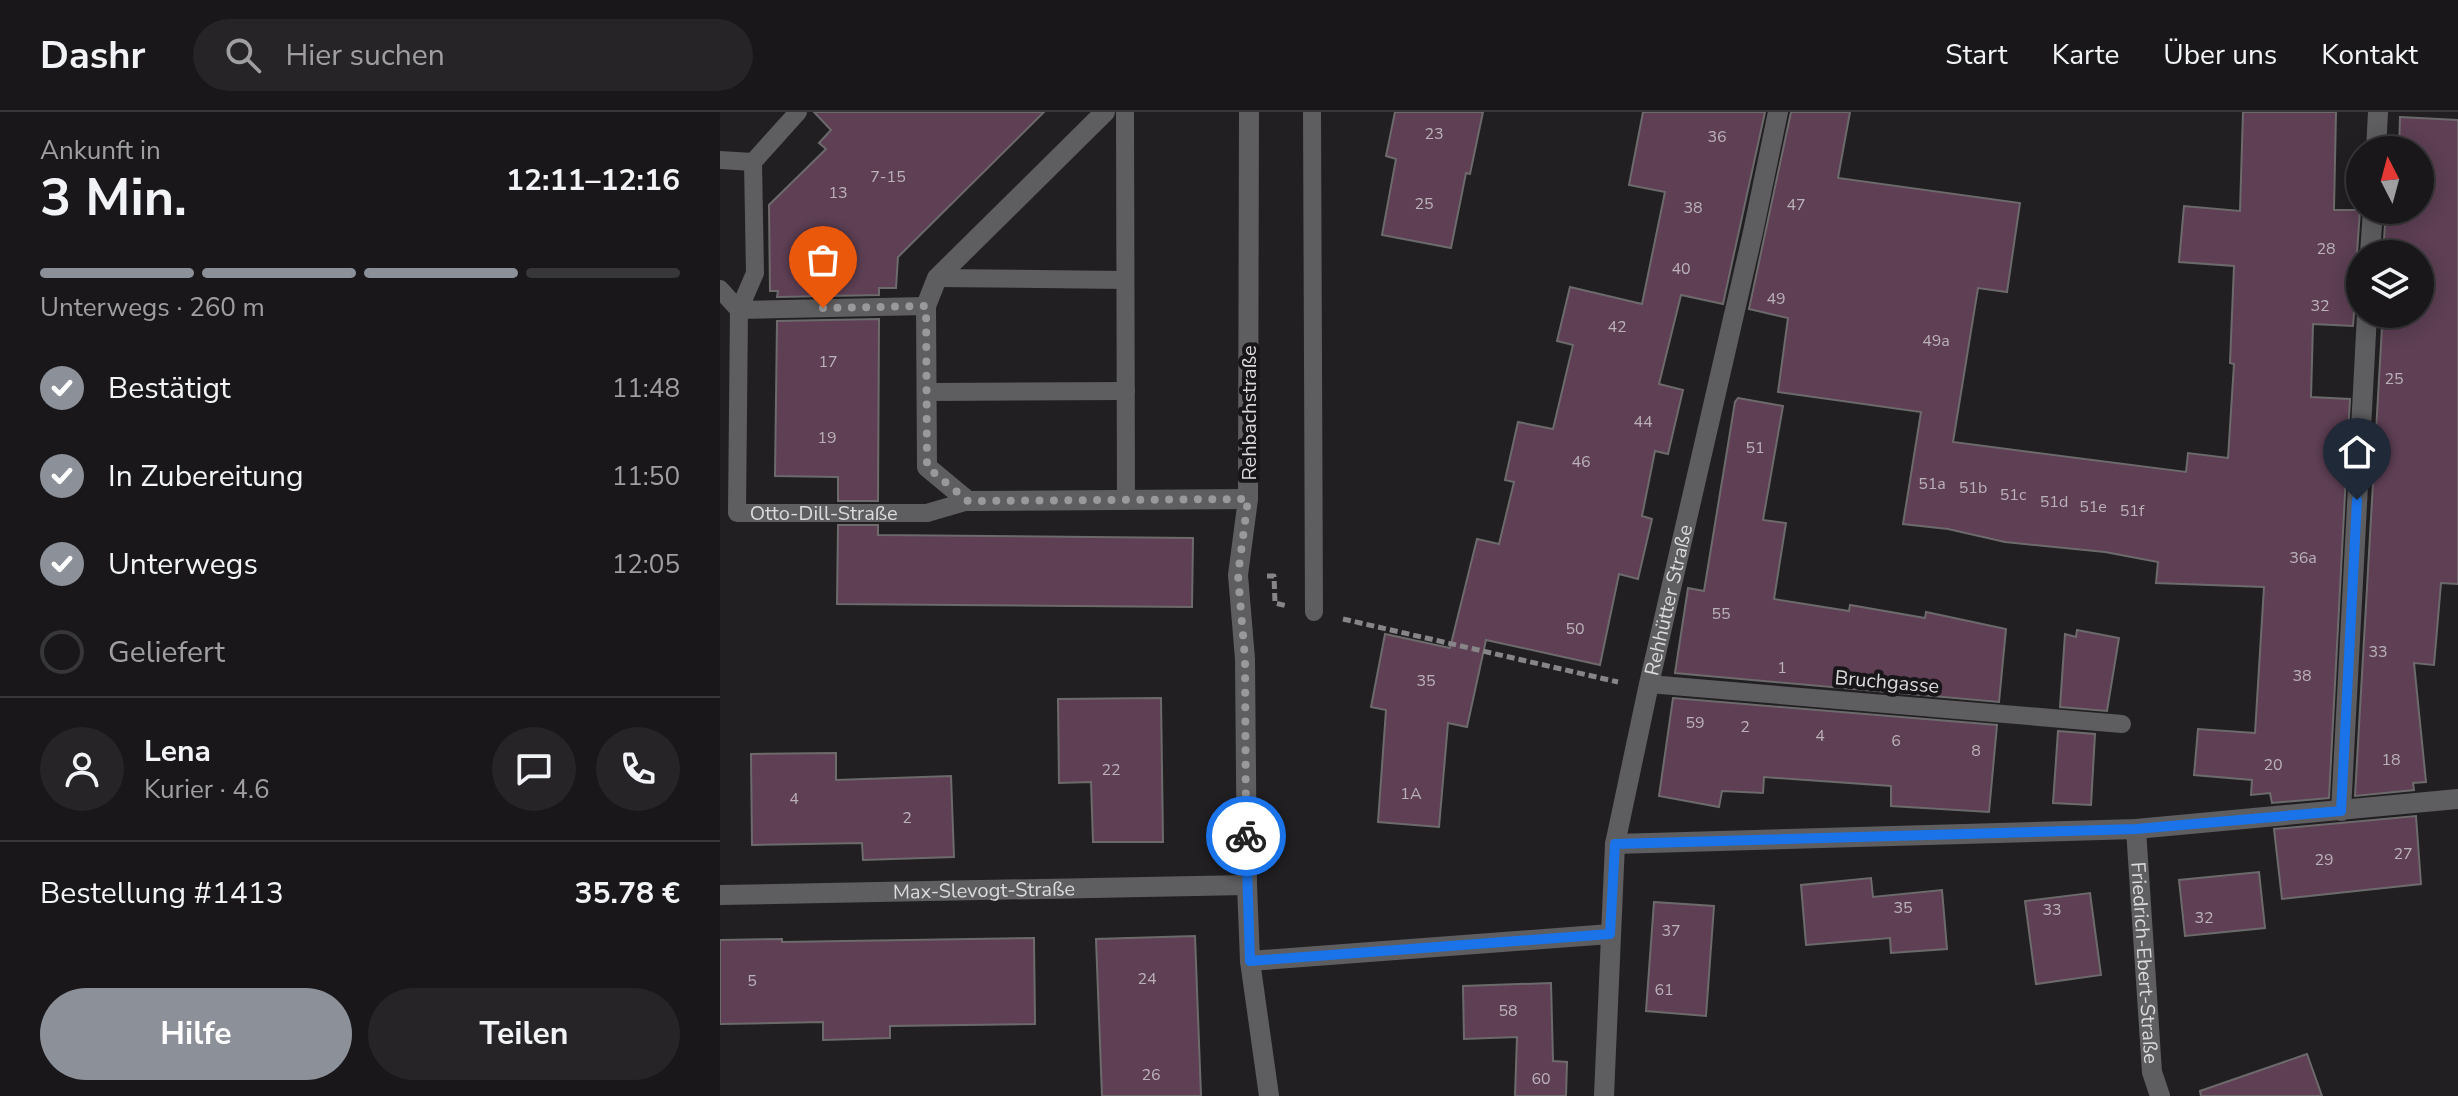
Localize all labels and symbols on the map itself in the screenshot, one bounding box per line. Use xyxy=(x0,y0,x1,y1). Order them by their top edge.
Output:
house number: 23 xyxy=(1424,123,1444,145)
house number: 36 xyxy=(1707,126,1727,148)
north arrow xyxy=(2346,136,2434,224)
house number: 7-15 xyxy=(870,166,906,188)
house number: 13 xyxy=(828,182,848,204)
house number: 25 xyxy=(1414,193,1434,215)
house number: 47 xyxy=(1786,194,1806,216)
house number: 38 xyxy=(1683,197,1703,219)
pin xyxy=(789,226,857,308)
house number: 28 xyxy=(2316,238,2336,260)
house number: 40 xyxy=(1671,258,1691,280)
house number: 49 xyxy=(1766,288,1786,310)
house number: 32 xyxy=(2310,295,2330,317)
house number: 42 xyxy=(1607,316,1627,338)
house number: 49a xyxy=(1922,330,1950,352)
street label: Rehbachstraße xyxy=(1236,345,1263,481)
house number: 17 xyxy=(818,351,838,373)
house number: 25 xyxy=(2384,368,2404,390)
house number: 44 xyxy=(1633,411,1653,433)
pin xyxy=(2323,418,2391,500)
house number: 19 xyxy=(817,427,837,449)
house number: 51 xyxy=(1745,437,1765,459)
house number: 46 xyxy=(1571,451,1591,473)
house number: 51a xyxy=(1918,473,1946,495)
house number: 51b xyxy=(1959,477,1987,499)
house number: 51c xyxy=(2000,484,2027,506)
house number: 51d xyxy=(2040,491,2068,513)
house number: 51e xyxy=(2079,496,2107,518)
street label: Otto-Dill-Straße xyxy=(750,500,898,527)
house number: 51f xyxy=(2120,500,2145,522)
street label: Rehhütter Straße xyxy=(1638,522,1699,678)
house number: 36a xyxy=(2289,547,2317,569)
house number: 55 xyxy=(1711,603,1731,625)
house number: 50 xyxy=(1565,618,1585,640)
house number: 33 xyxy=(2368,641,2388,663)
house number: 1 xyxy=(1777,657,1787,679)
street label: Bruchgasse xyxy=(1834,664,1940,700)
house number: 38 xyxy=(2292,665,2312,687)
house number: 35 xyxy=(1416,670,1436,692)
house number: 59 xyxy=(1685,712,1705,734)
house number: 2 xyxy=(1740,716,1750,738)
house number: 4 xyxy=(1815,725,1825,747)
house number: 6 xyxy=(1891,730,1901,752)
house number: 8 xyxy=(1971,740,1981,762)
house number: 18 xyxy=(2381,749,2401,771)
house number: 20 xyxy=(2263,754,2283,776)
house number: 22 xyxy=(1101,759,1121,781)
house number: 1A xyxy=(1400,783,1422,805)
house number: 4 xyxy=(789,788,799,810)
courier xyxy=(1206,796,1286,876)
house number: 2 xyxy=(902,807,912,829)
house number: 27 xyxy=(2393,843,2413,865)
house number: 29 xyxy=(2314,849,2334,871)
street label: Friedrich-Ebert-Straße xyxy=(2125,861,2165,1065)
street label: Max-Slevogt-Straße xyxy=(893,875,1075,905)
house number: 35 xyxy=(1893,897,1913,919)
house number: 33 xyxy=(2042,899,2062,921)
house number: 32 xyxy=(2194,907,2214,929)
house number: 37 xyxy=(1661,920,1681,942)
house number: 24 xyxy=(1137,968,1157,990)
house number: 5 xyxy=(747,970,757,992)
house number: 61 xyxy=(1654,979,1674,1001)
house number: 58 xyxy=(1498,1000,1518,1022)
house number: 26 xyxy=(1141,1064,1161,1086)
house number: 60 xyxy=(1531,1068,1551,1090)

